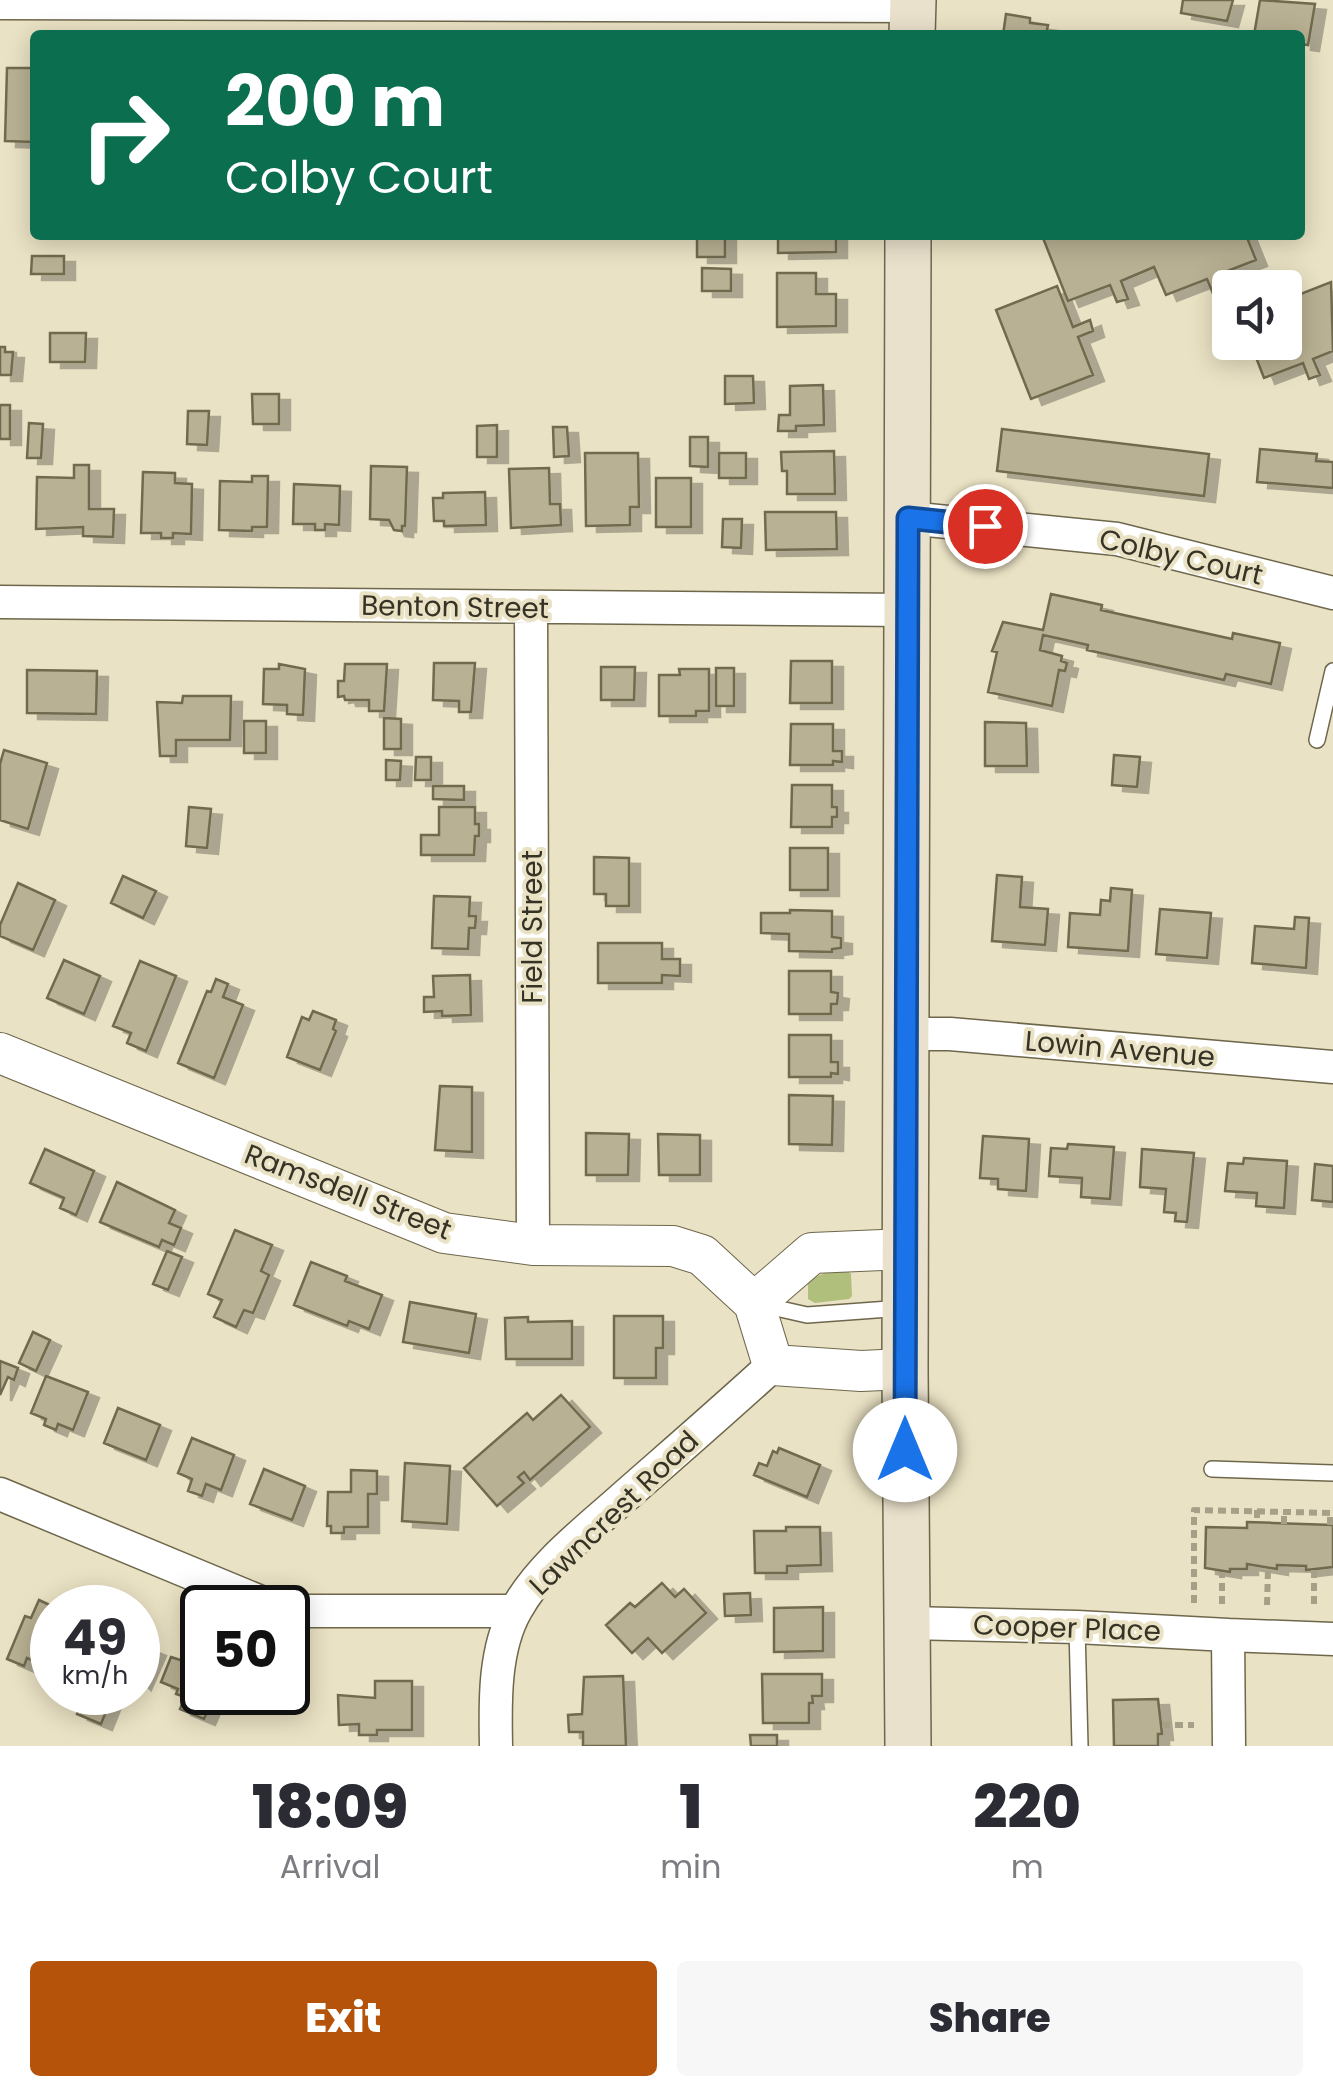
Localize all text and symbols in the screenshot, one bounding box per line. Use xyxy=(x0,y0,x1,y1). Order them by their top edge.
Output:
text: 200 m xyxy=(225,52,445,151)
icon: right xyxy=(60,70,190,200)
text: Colby Court xyxy=(225,146,493,209)
map controls xyxy=(1212,270,1302,360)
button: sound xyxy=(1212,270,1302,360)
pin xyxy=(943,484,1028,569)
icon: arrive xyxy=(958,499,1013,554)
street label: Colby Court xyxy=(1095,519,1267,595)
street label: Benton Street xyxy=(361,586,549,628)
street label: Field Street xyxy=(513,850,552,1004)
street label: Lowin Avenue xyxy=(1023,1021,1217,1077)
street label: Ramsdell Street xyxy=(239,1135,457,1249)
position arrow xyxy=(853,1398,957,1502)
street label: Lawncrest Road xyxy=(521,1422,707,1604)
speed limit sign: 50 xyxy=(180,1585,310,1715)
text: 49 xyxy=(63,1602,127,1673)
street label: Cooper Place xyxy=(972,1605,1162,1651)
text: km/h xyxy=(62,1658,128,1693)
text: 18:09 xyxy=(252,1765,408,1849)
text: 1 xyxy=(679,1765,702,1849)
text: 220 xyxy=(973,1765,1081,1849)
text: Arrival xyxy=(280,1844,380,1889)
text: min xyxy=(660,1844,721,1889)
text: m xyxy=(1011,1844,1044,1889)
button: Exit xyxy=(30,1961,657,2076)
button: Share xyxy=(677,1961,1303,2076)

